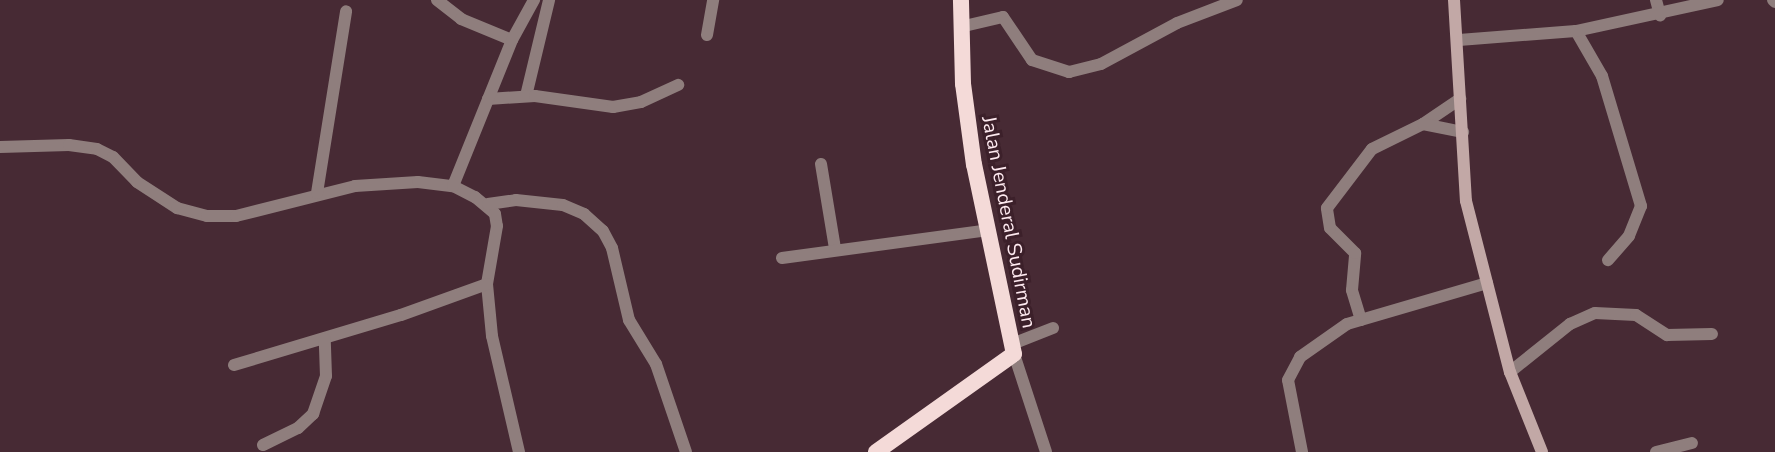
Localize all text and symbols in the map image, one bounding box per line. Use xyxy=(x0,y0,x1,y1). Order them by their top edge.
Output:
street label: Jalan Jenderal Sudirman xyxy=(977,114,1041,330)

